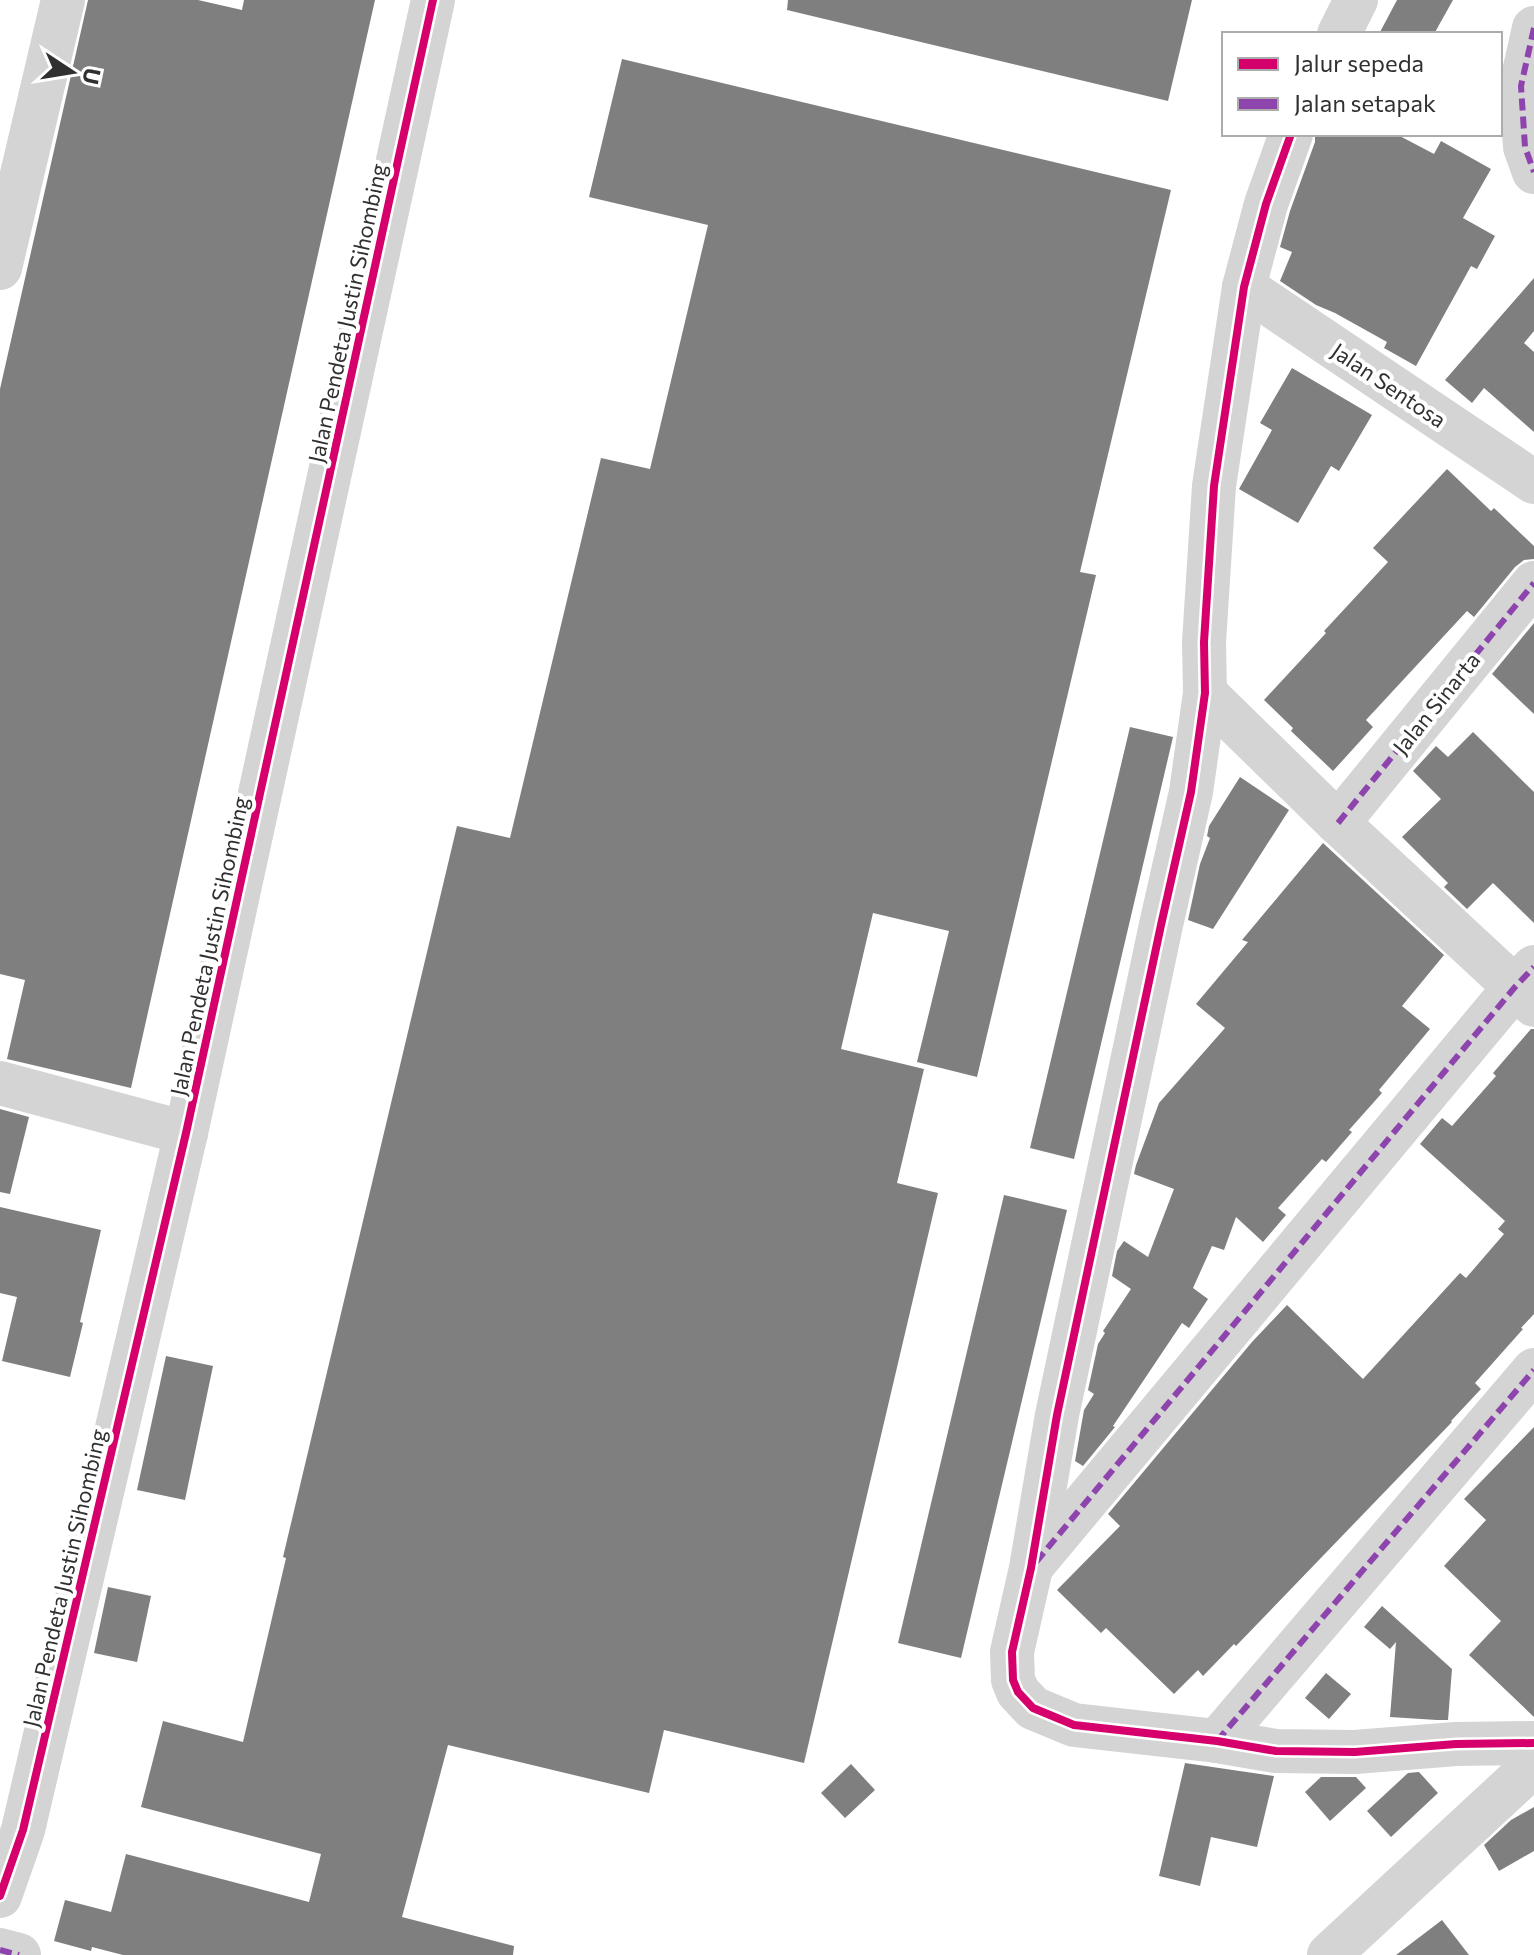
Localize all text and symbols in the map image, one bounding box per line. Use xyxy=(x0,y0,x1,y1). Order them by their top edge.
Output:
north arrow xyxy=(32,32,112,112)
legend xyxy=(1222,32,1502,136)
text: Jalur sepeda xyxy=(1294,48,1424,77)
text: U xyxy=(77,66,107,87)
text: Jalan setapak xyxy=(1294,88,1436,117)
street label: Jalan Pendeta Justin Sihombing xyxy=(302,161,392,465)
street label: Jalan Sentosa xyxy=(1327,337,1451,433)
street label: Jalan Sinarta xyxy=(1387,646,1485,760)
street label: Jalan Pendeta Justin Sihombing xyxy=(164,794,254,1098)
street label: Jalan Pendeta Justin Sihombing xyxy=(17,1426,111,1730)

